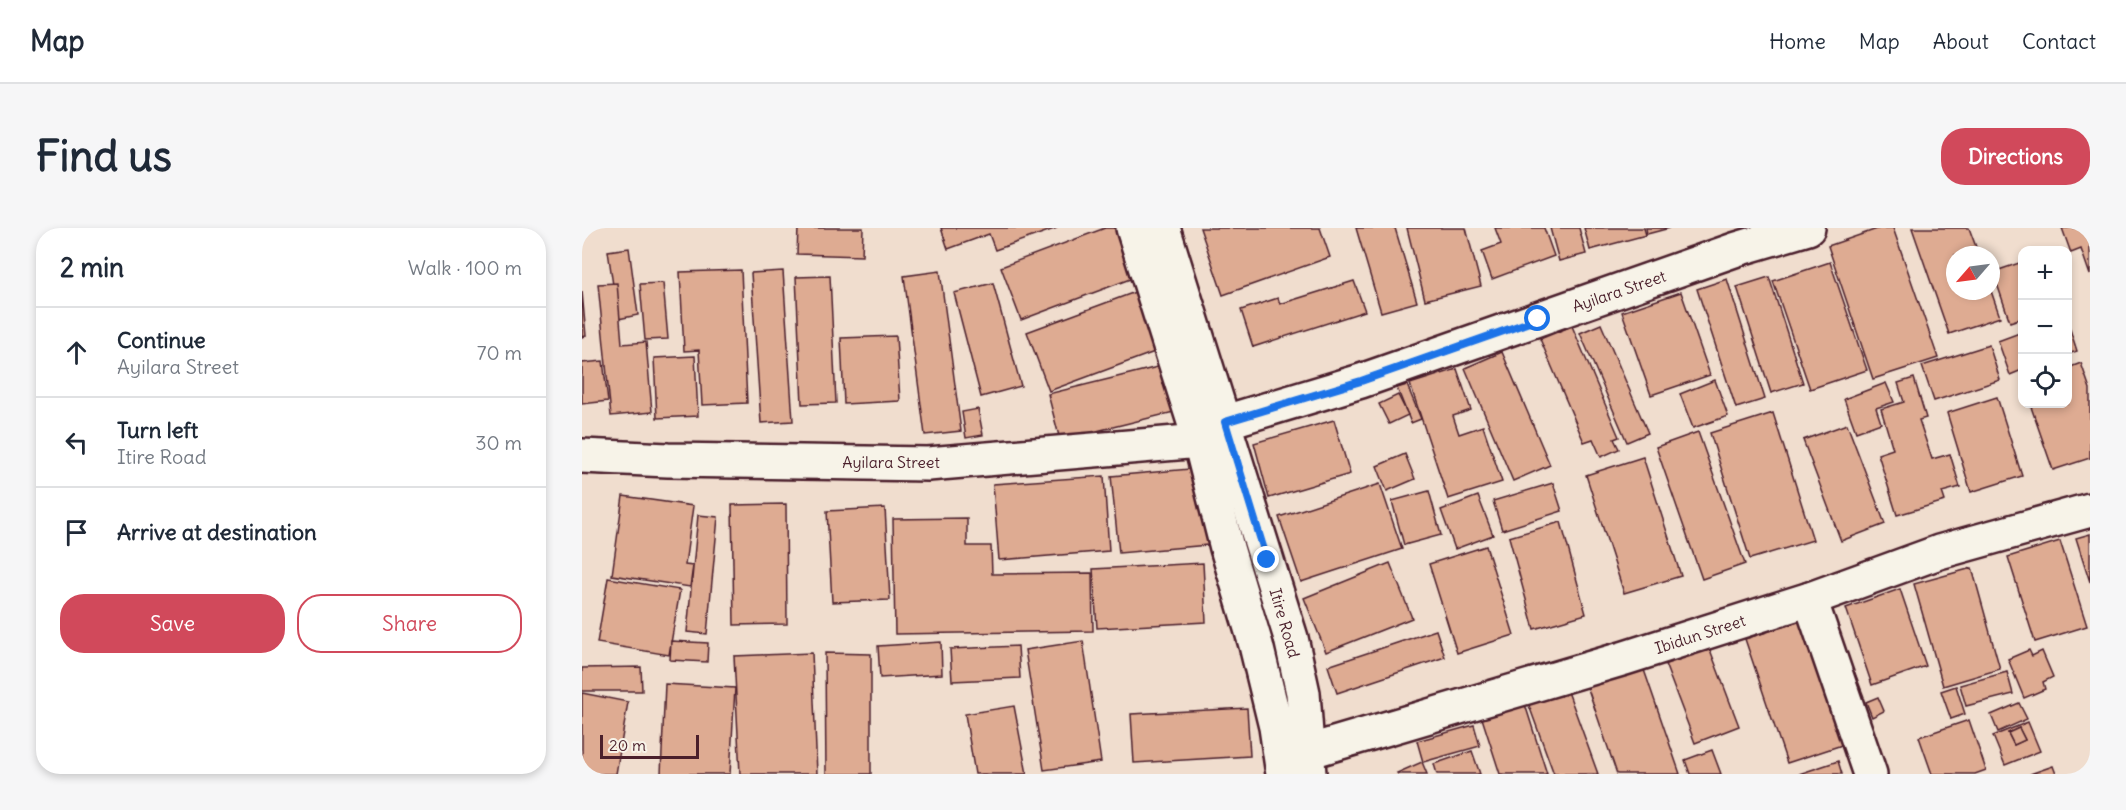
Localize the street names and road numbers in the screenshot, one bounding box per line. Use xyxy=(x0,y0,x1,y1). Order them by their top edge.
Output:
street label: Ayilara Street xyxy=(1570,265,1669,316)
street label: Ayilara Street xyxy=(842,452,940,472)
street label: Itire Road xyxy=(1266,586,1304,660)
street label: Ibidun Street xyxy=(1652,610,1748,658)

